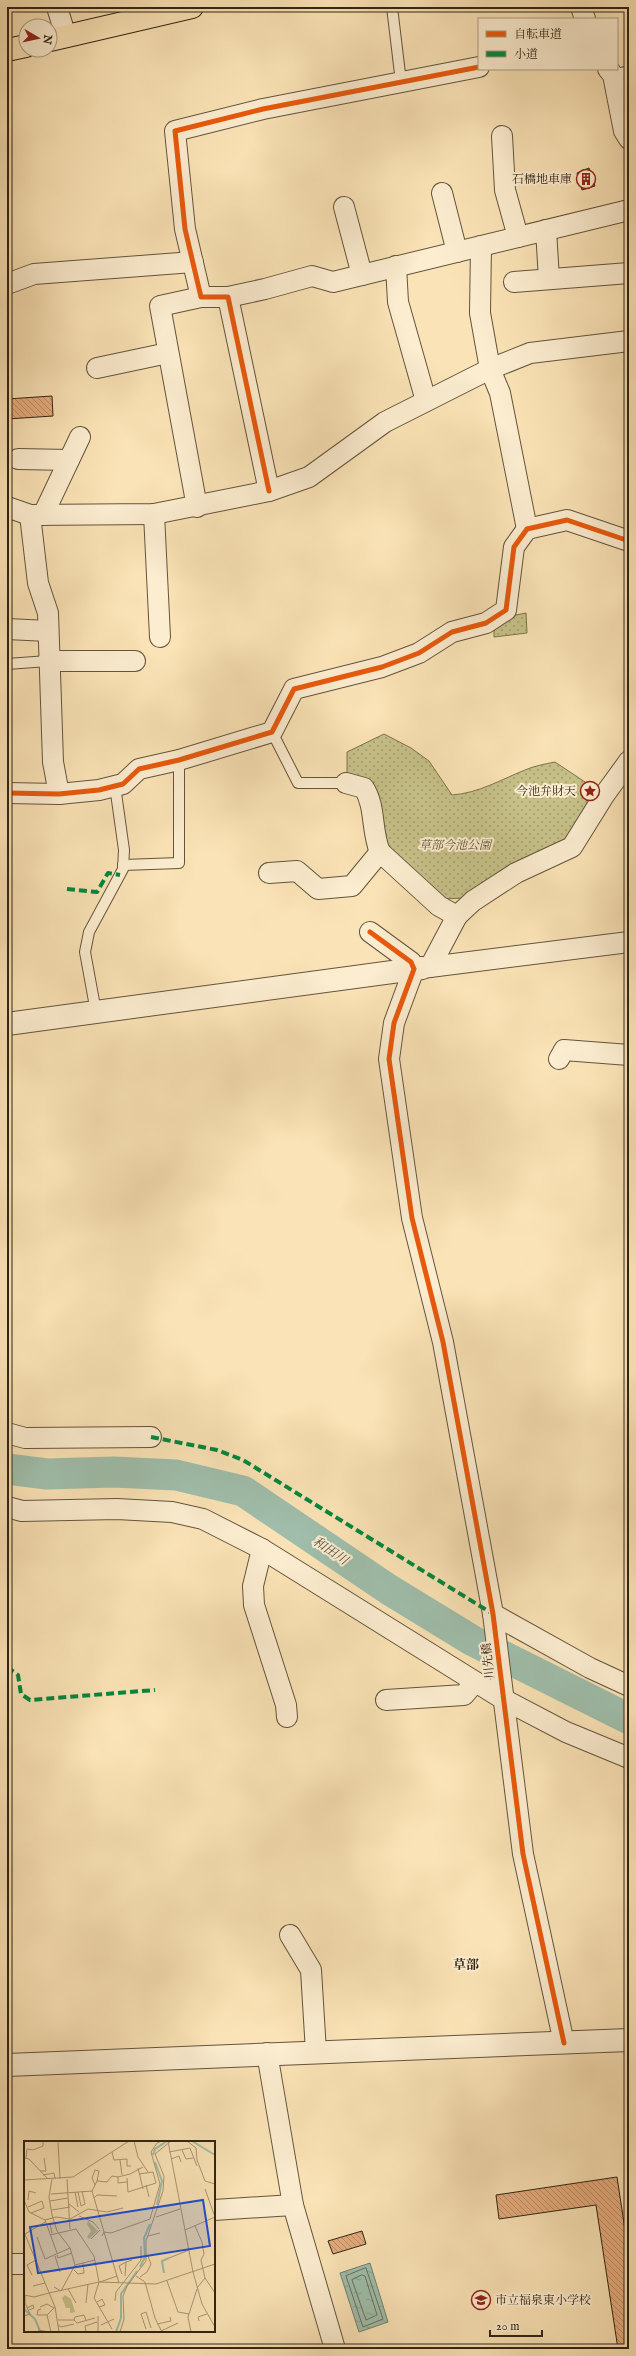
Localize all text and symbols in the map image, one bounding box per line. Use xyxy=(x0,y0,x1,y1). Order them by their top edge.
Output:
north arrow xyxy=(18,18,58,58)
legend xyxy=(478,18,618,70)
text: 自転車道 xyxy=(514,27,562,42)
text: N xyxy=(39,33,55,46)
text: 小道 xyxy=(514,47,538,62)
building icon: 石橋地車庫 xyxy=(575,168,597,190)
place label: 石橋地車庫 xyxy=(512,172,572,187)
place icon: 今池弁財天 xyxy=(579,780,601,802)
place label: 今池弁財天 xyxy=(516,784,576,799)
park label: 草部今池公園 xyxy=(419,838,493,853)
water label: 和田川 xyxy=(309,1533,353,1570)
street label: 川先橋 xyxy=(479,1642,498,1680)
district label: 草部 xyxy=(453,1957,479,1974)
inset map xyxy=(24,2141,215,2332)
school or university icon: 市立福泉東小学校 xyxy=(470,2289,492,2311)
place label: 市立福泉東小学校 xyxy=(495,2293,591,2308)
scale bar xyxy=(490,2312,542,2338)
text: 20 m xyxy=(496,2319,519,2334)

